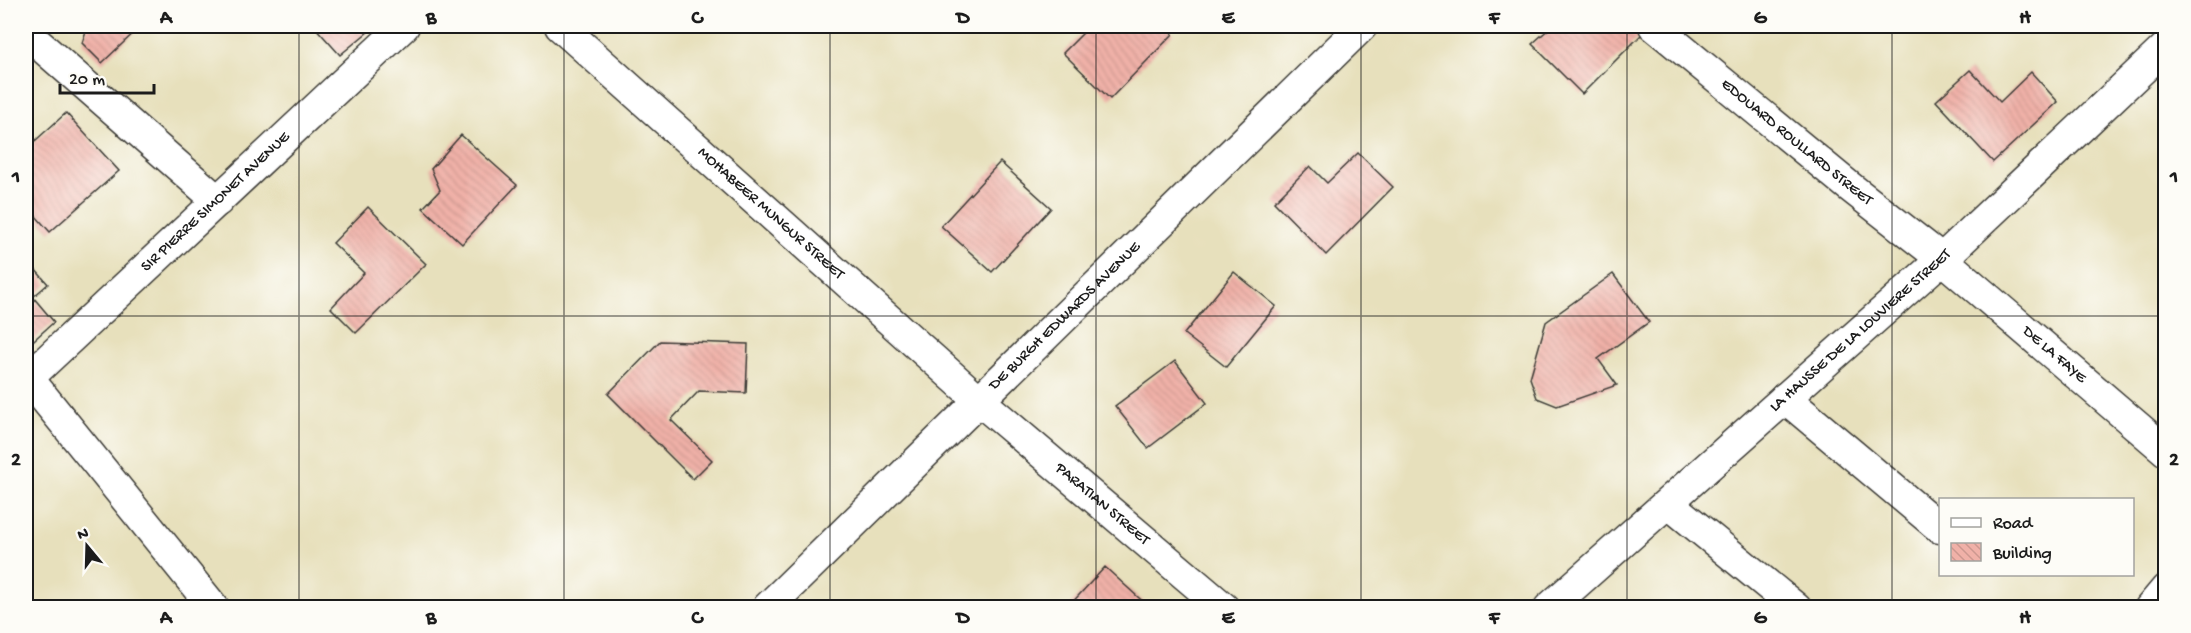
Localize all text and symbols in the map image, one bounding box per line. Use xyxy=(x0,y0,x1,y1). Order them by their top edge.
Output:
text: A xyxy=(159,8,174,31)
text: B xyxy=(425,8,437,31)
text: C xyxy=(691,8,705,31)
text: D xyxy=(954,8,970,31)
text: E xyxy=(1222,8,1236,31)
text: F xyxy=(1488,8,1501,31)
text: G xyxy=(1754,8,1768,31)
text: H xyxy=(2019,8,2031,31)
scale bar xyxy=(60,57,154,95)
text: 20 m xyxy=(69,70,105,91)
street label: EDOUARD ROULLARD STREET xyxy=(1717,75,1877,211)
street label: SIR PIERRE SIMONET AVENUE xyxy=(137,127,295,277)
street label: MOHABEER MUNGUR STREET xyxy=(693,143,848,285)
text: 1 xyxy=(11,167,20,190)
text: 1 xyxy=(2169,167,2178,190)
street label: DE BURGH EDWARDS AVENUE xyxy=(985,237,1146,395)
street label: LA HAUSSE DE LA LOUVIERE STREET xyxy=(1766,245,1956,417)
street label: DE LA FAYE xyxy=(2017,322,2091,388)
text: 2 xyxy=(11,450,21,473)
text: 2 xyxy=(2169,450,2179,473)
street label: PARATIAN STREET xyxy=(1050,458,1154,550)
legend xyxy=(1939,498,2134,576)
text: Road xyxy=(1993,514,2034,535)
north arrow xyxy=(57,516,117,576)
text: N xyxy=(75,524,92,546)
text: Building xyxy=(1992,544,2052,565)
text: A xyxy=(159,608,174,631)
text: B xyxy=(425,608,437,631)
text: C xyxy=(691,608,705,631)
text: D xyxy=(954,608,970,631)
text: E xyxy=(1222,608,1236,631)
text: F xyxy=(1488,608,1501,631)
text: G xyxy=(1754,608,1768,631)
text: H xyxy=(2019,608,2031,631)

